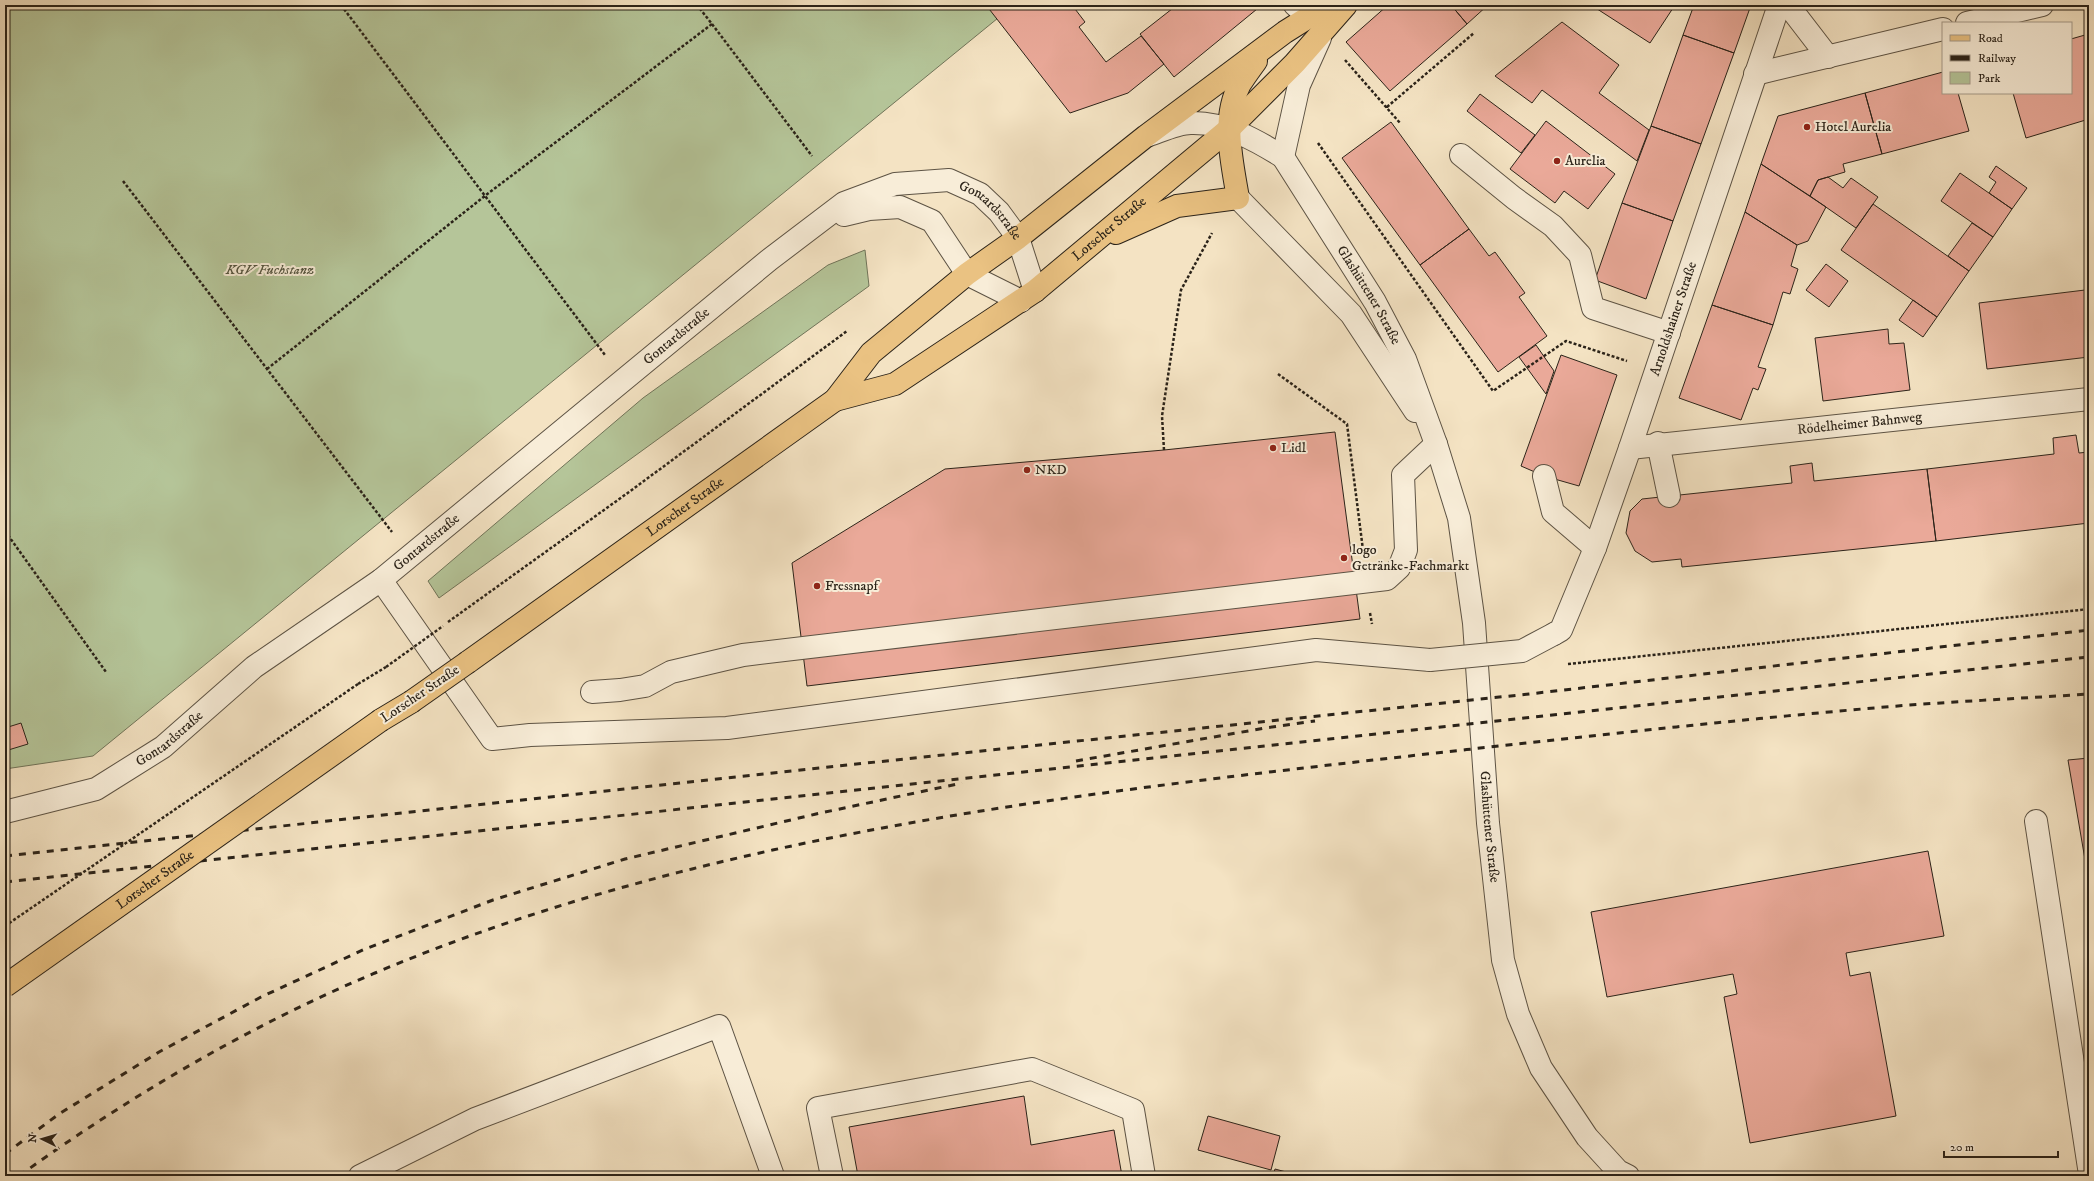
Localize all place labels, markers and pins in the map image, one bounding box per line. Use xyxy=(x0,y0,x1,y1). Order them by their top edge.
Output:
place label: Hotel Aurelia xyxy=(1815,118,1891,136)
marker: Hotel Aurelia xyxy=(1802,122,1812,132)
place label: Aurelia xyxy=(1565,152,1605,170)
marker: Aurelia xyxy=(1552,156,1562,166)
place label: Lidl xyxy=(1281,439,1307,457)
marker: Lidl xyxy=(1268,443,1278,453)
place label: NKD xyxy=(1035,461,1067,479)
marker: NKD xyxy=(1022,465,1032,475)
place label: logo Getränke-Fachmarkt xyxy=(1352,541,1470,575)
marker: logo Getränke-Fachmarkt xyxy=(1339,553,1349,563)
place label: Fressnapf xyxy=(825,577,880,595)
marker: Fressnapf xyxy=(812,581,822,591)

